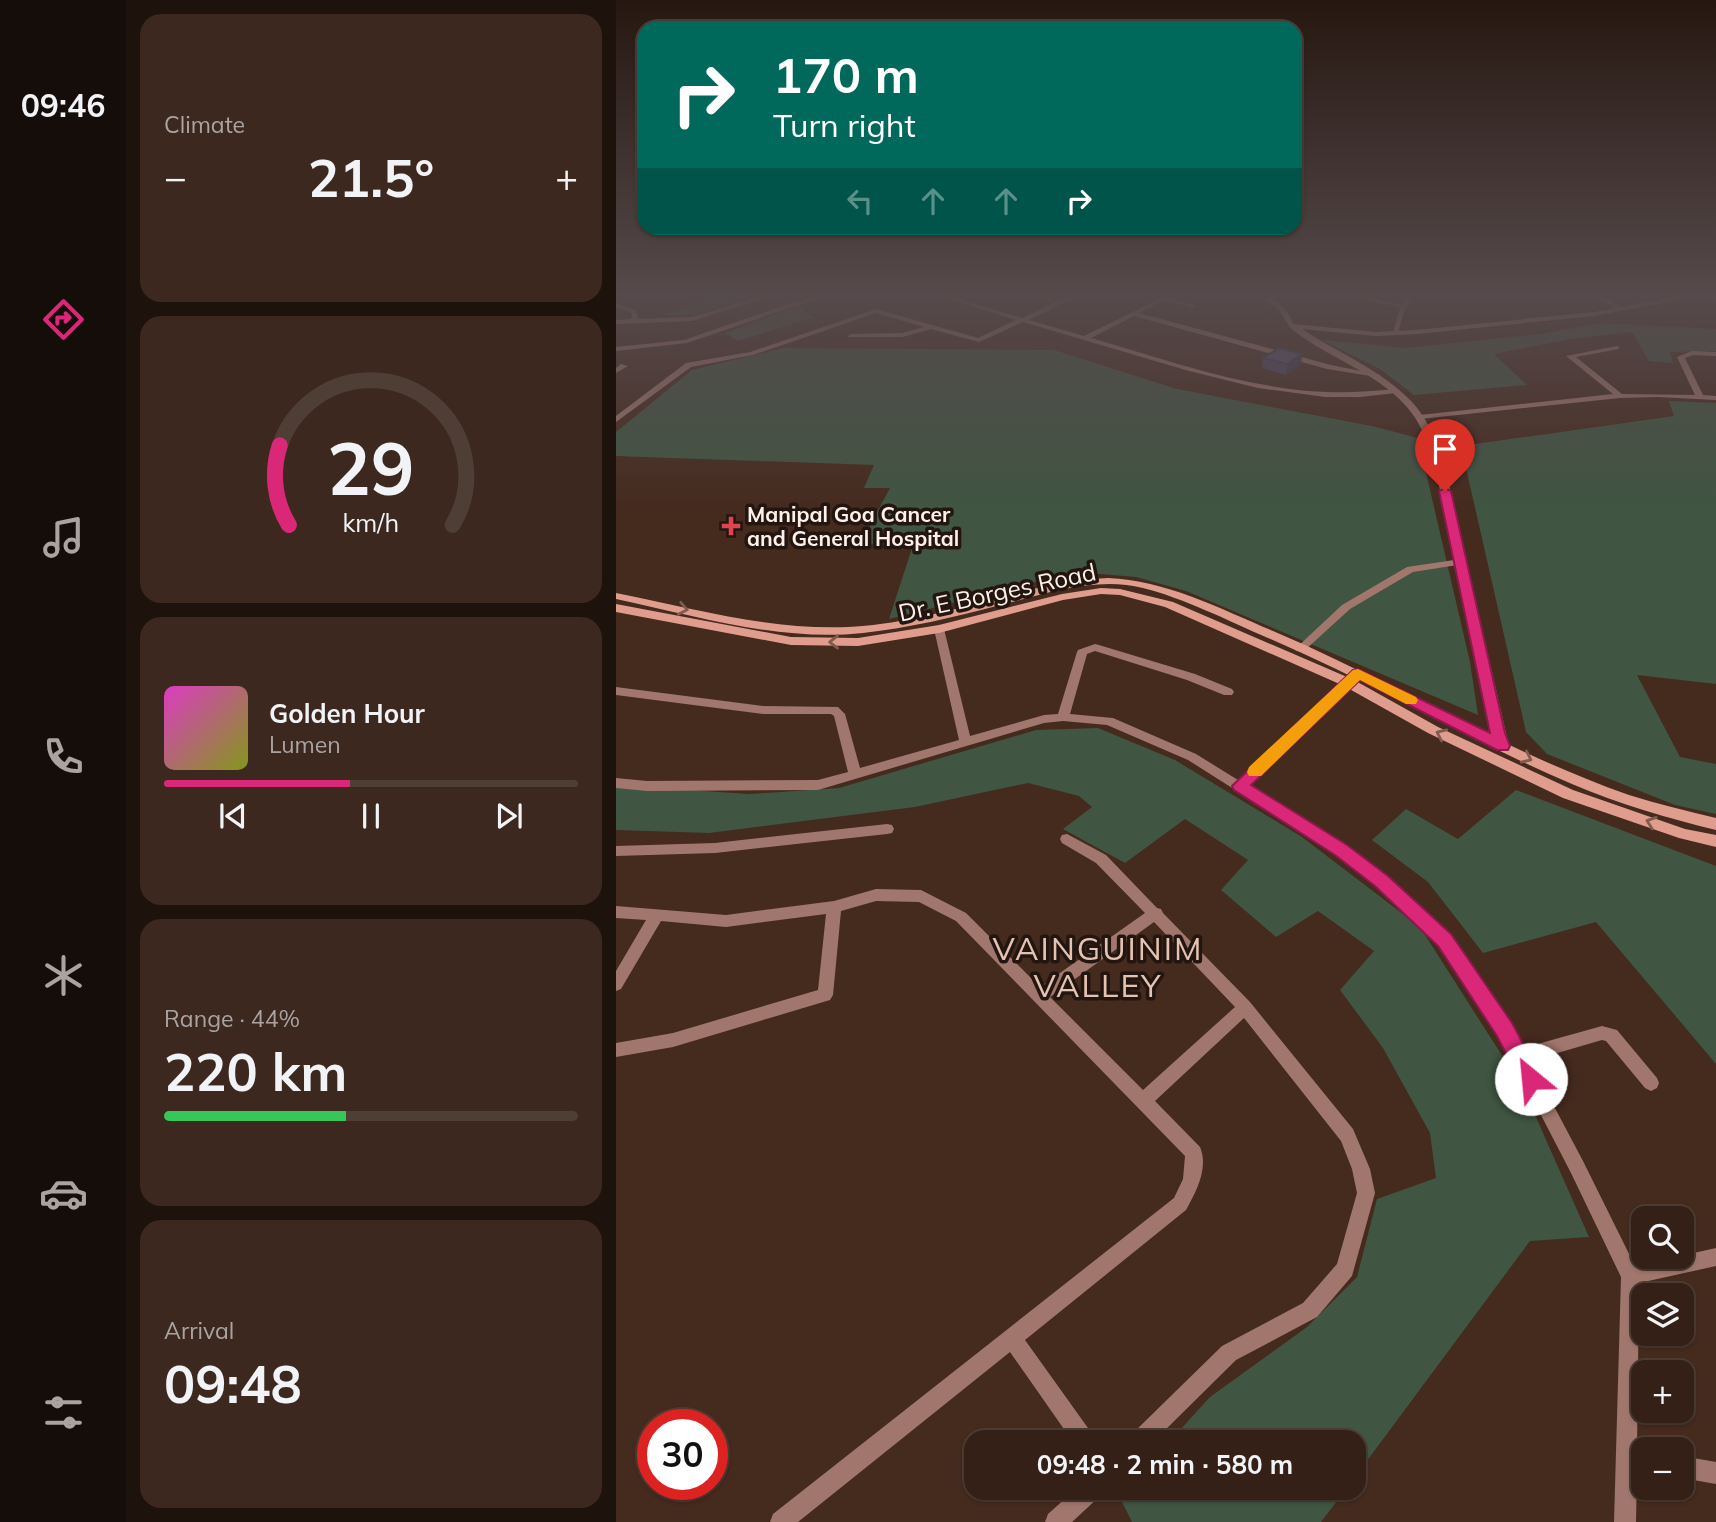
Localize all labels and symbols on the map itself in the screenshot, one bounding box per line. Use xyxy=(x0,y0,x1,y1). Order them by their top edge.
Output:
pin xyxy=(1415,419,1475,491)
place label: Manipal Goa Cancer and General Hospital xyxy=(747,501,959,551)
marker: Manipal Goa Cancer and General Hospital xyxy=(721,516,741,536)
street label: Dr. E Borges Road xyxy=(895,556,1099,628)
one-way arrow xyxy=(677,600,689,615)
one-way arrow xyxy=(828,635,839,650)
one-way arrow xyxy=(1436,728,1448,742)
one-way arrow xyxy=(1520,749,1532,763)
one-way arrow xyxy=(1645,816,1657,830)
district label: VAINGUINIM VALLEY xyxy=(993,928,1204,1005)
position arrow xyxy=(1494,1042,1568,1116)
speed limit sign: 30 xyxy=(637,1409,728,1500)

